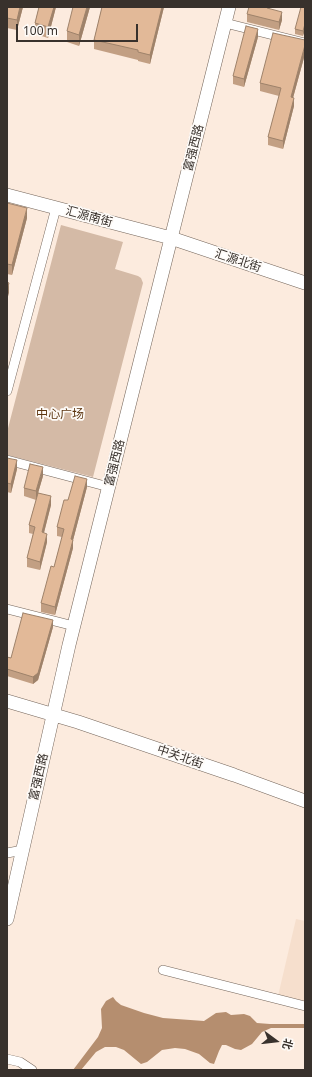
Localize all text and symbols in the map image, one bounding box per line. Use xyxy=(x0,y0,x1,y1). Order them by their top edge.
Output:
scale bar xyxy=(18,16,140,42)
text: 100 m xyxy=(23,22,58,39)
street label: 富强西路 xyxy=(181,123,207,173)
street label: 汇源南街 xyxy=(64,204,114,230)
street label: 汇源北街 xyxy=(213,247,263,275)
park label: 中心广场 xyxy=(36,408,84,422)
street label: 富强西路 xyxy=(102,438,128,488)
street label: 中关北街 xyxy=(155,742,205,772)
street label: 富强西路 xyxy=(27,752,51,802)
north arrow xyxy=(256,1021,296,1061)
text: 北 xyxy=(279,1037,297,1051)

